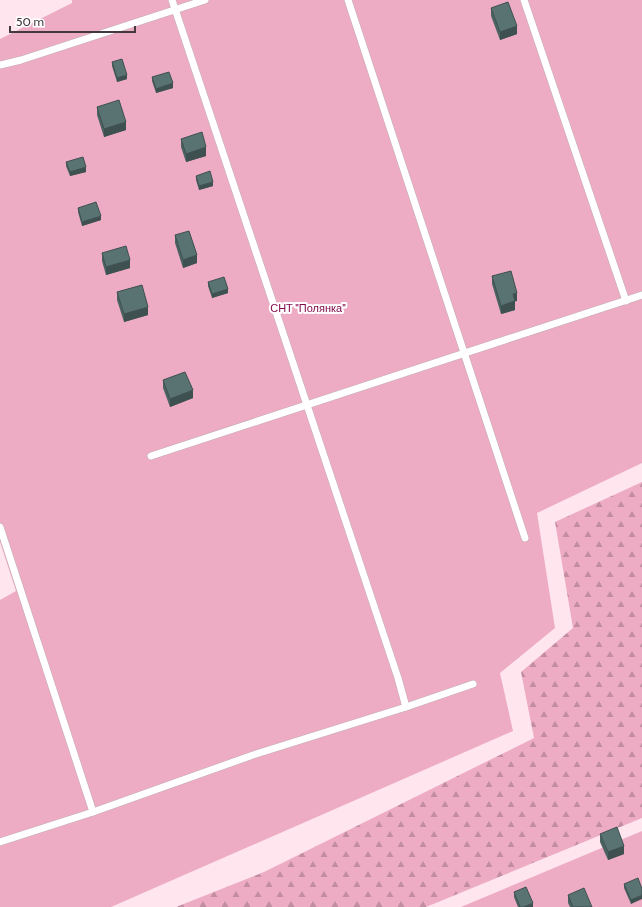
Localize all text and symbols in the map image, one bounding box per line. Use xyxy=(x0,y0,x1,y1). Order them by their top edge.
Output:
scale bar xyxy=(10,8,135,34)
text: 50 m xyxy=(16,14,44,29)
park label: СНТ "Полянка" xyxy=(270,301,346,315)

